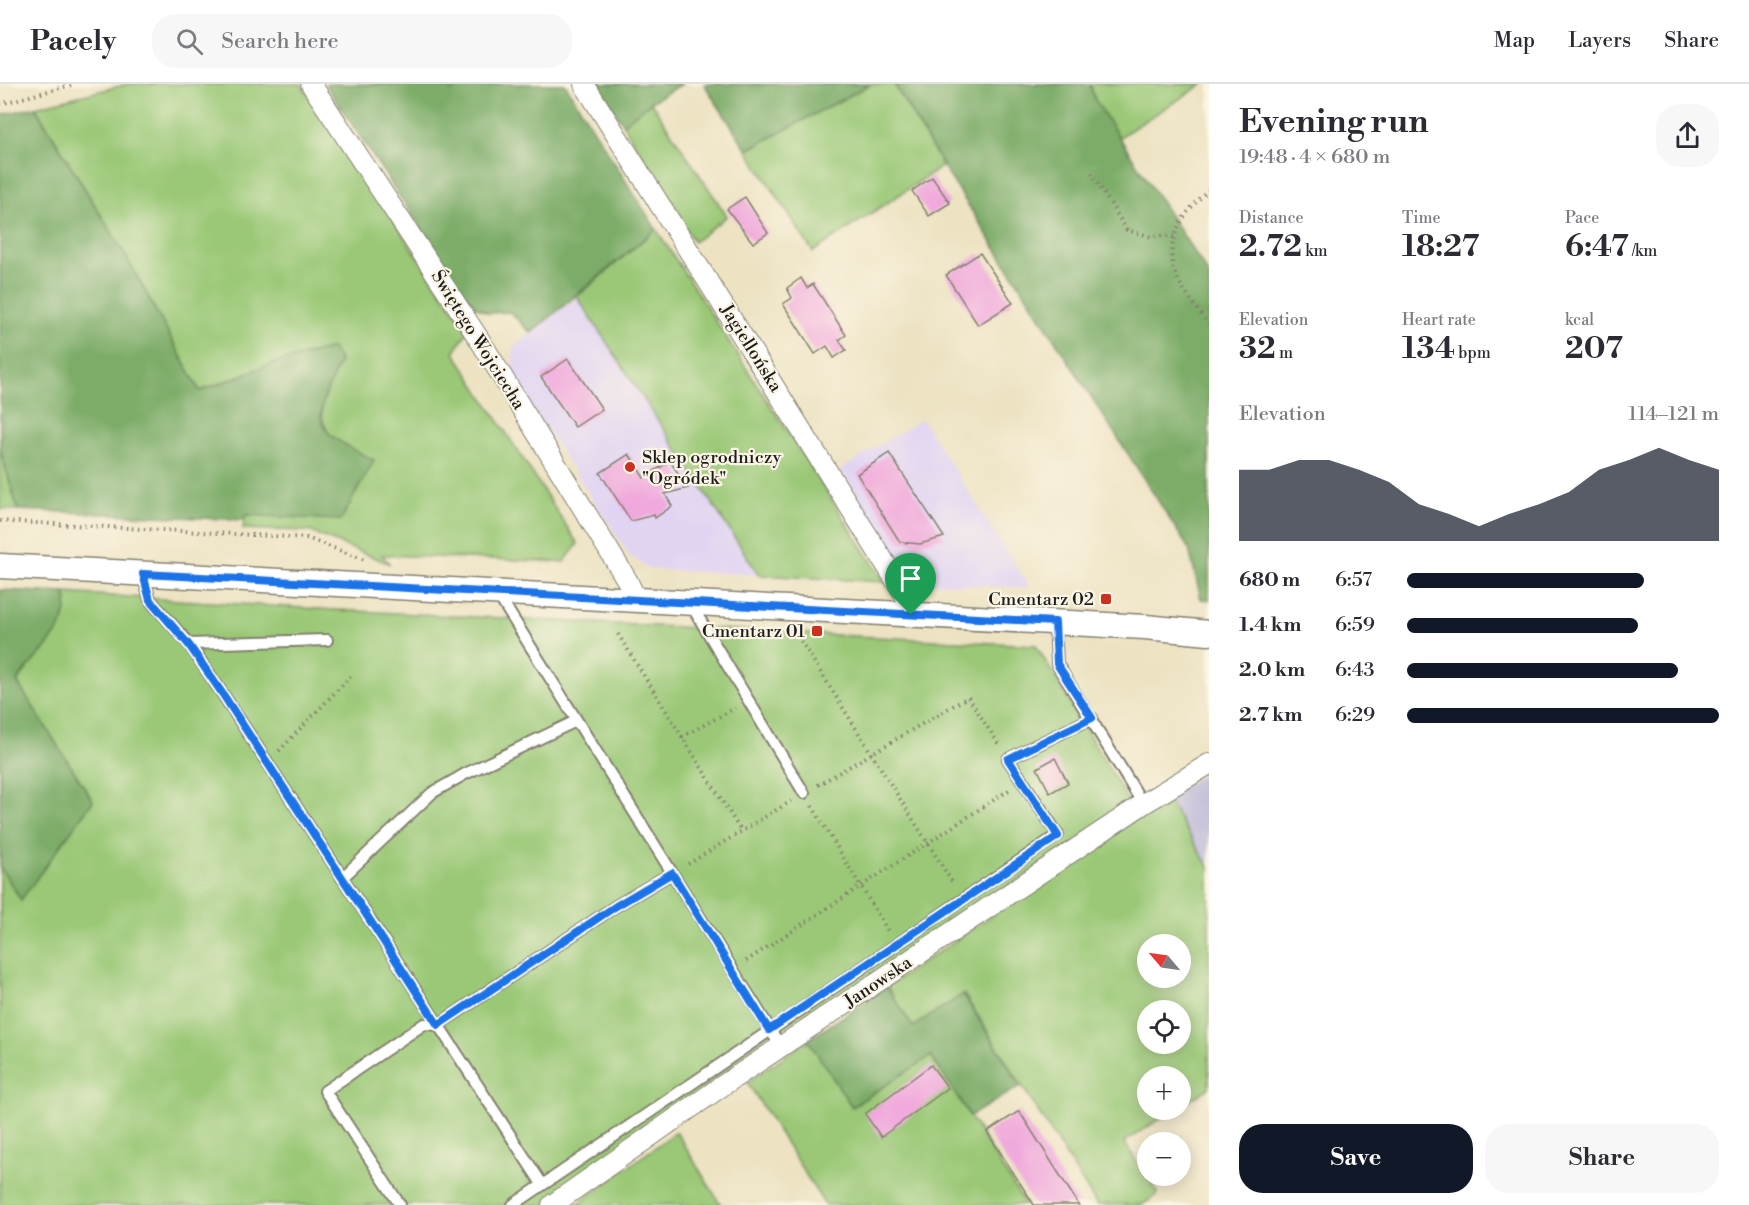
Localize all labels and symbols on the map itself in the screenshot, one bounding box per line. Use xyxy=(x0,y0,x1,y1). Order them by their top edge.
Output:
street label: Świętego Wojciecha xyxy=(426,266,531,415)
street label: Jagiellońska xyxy=(714,299,788,397)
place label: Sklep ogrodniczy "Ogródek" xyxy=(642,446,781,490)
marker: Sklep ogrodniczy "Ogródek" xyxy=(623,460,637,474)
pin xyxy=(885,553,936,615)
place label: Cmentarz 02 xyxy=(988,588,1094,611)
marker: Cmentarz 02 xyxy=(1099,592,1113,606)
place label: Cmentarz 01 xyxy=(702,620,805,643)
marker: Cmentarz 01 xyxy=(810,624,824,638)
north arrow xyxy=(1137,934,1191,988)
street label: Janowska xyxy=(839,950,917,1014)

